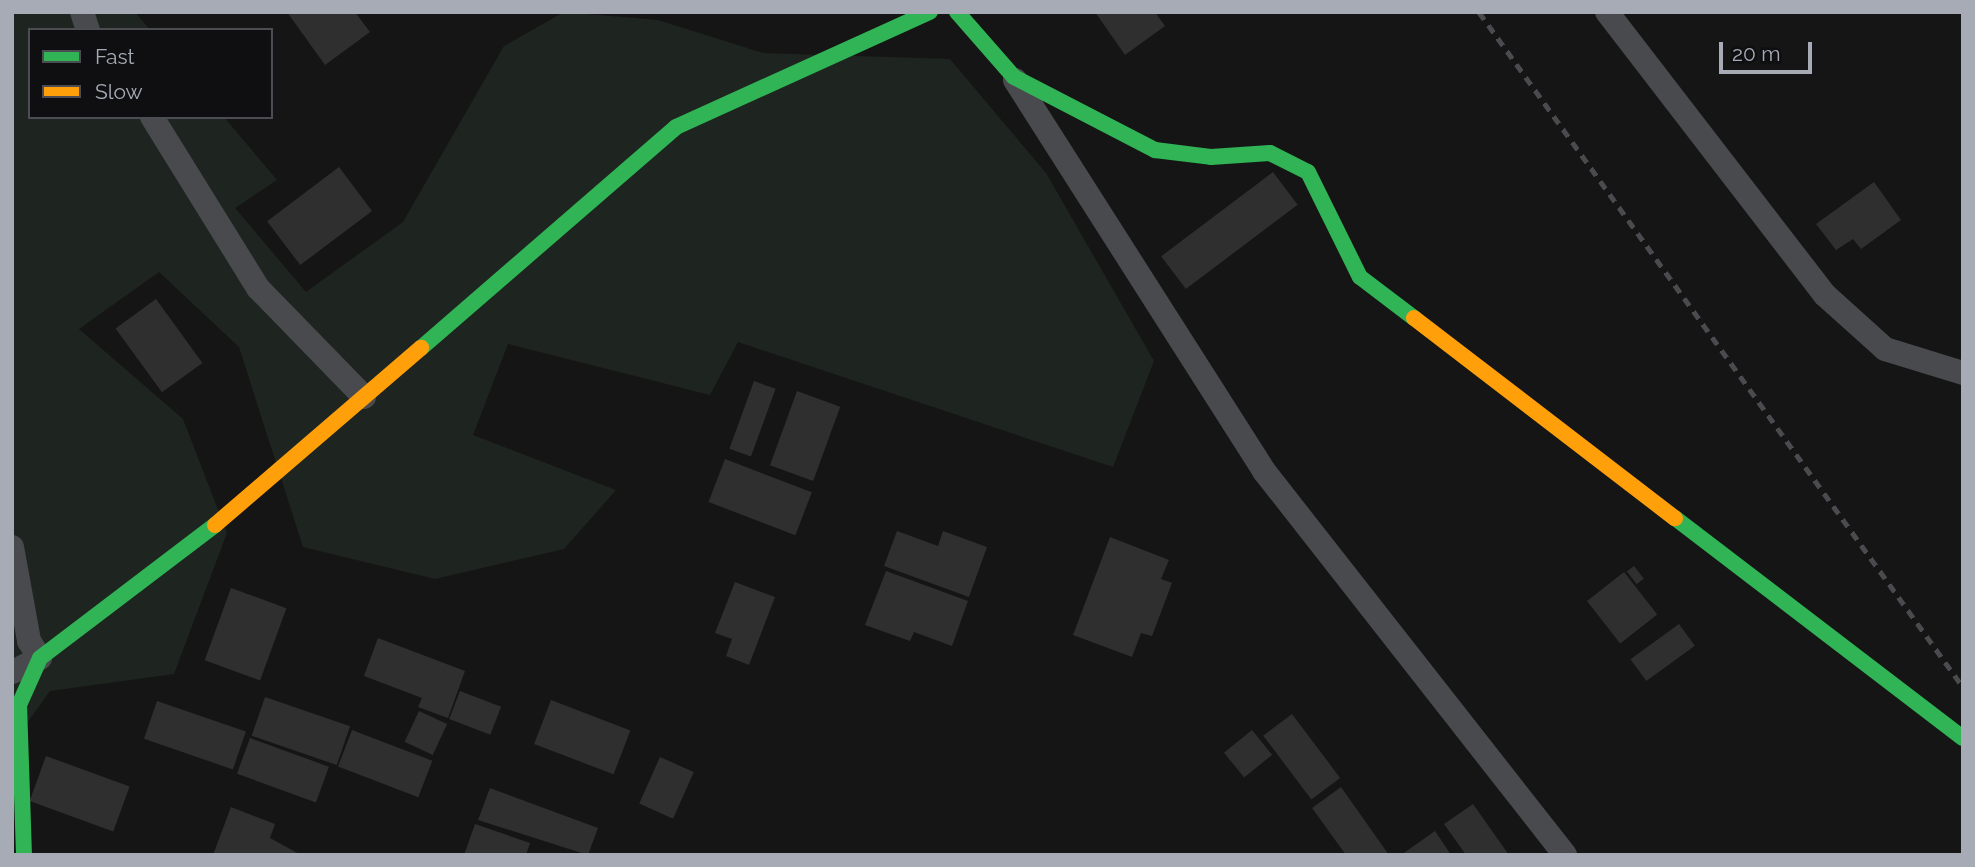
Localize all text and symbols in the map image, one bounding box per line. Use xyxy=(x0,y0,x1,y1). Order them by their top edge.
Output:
legend xyxy=(28,28,273,119)
scale bar xyxy=(1723,28,1816,72)
text: 20 m xyxy=(1732,41,1780,66)
text: Fast xyxy=(95,44,135,69)
text: Slow xyxy=(95,79,143,104)

